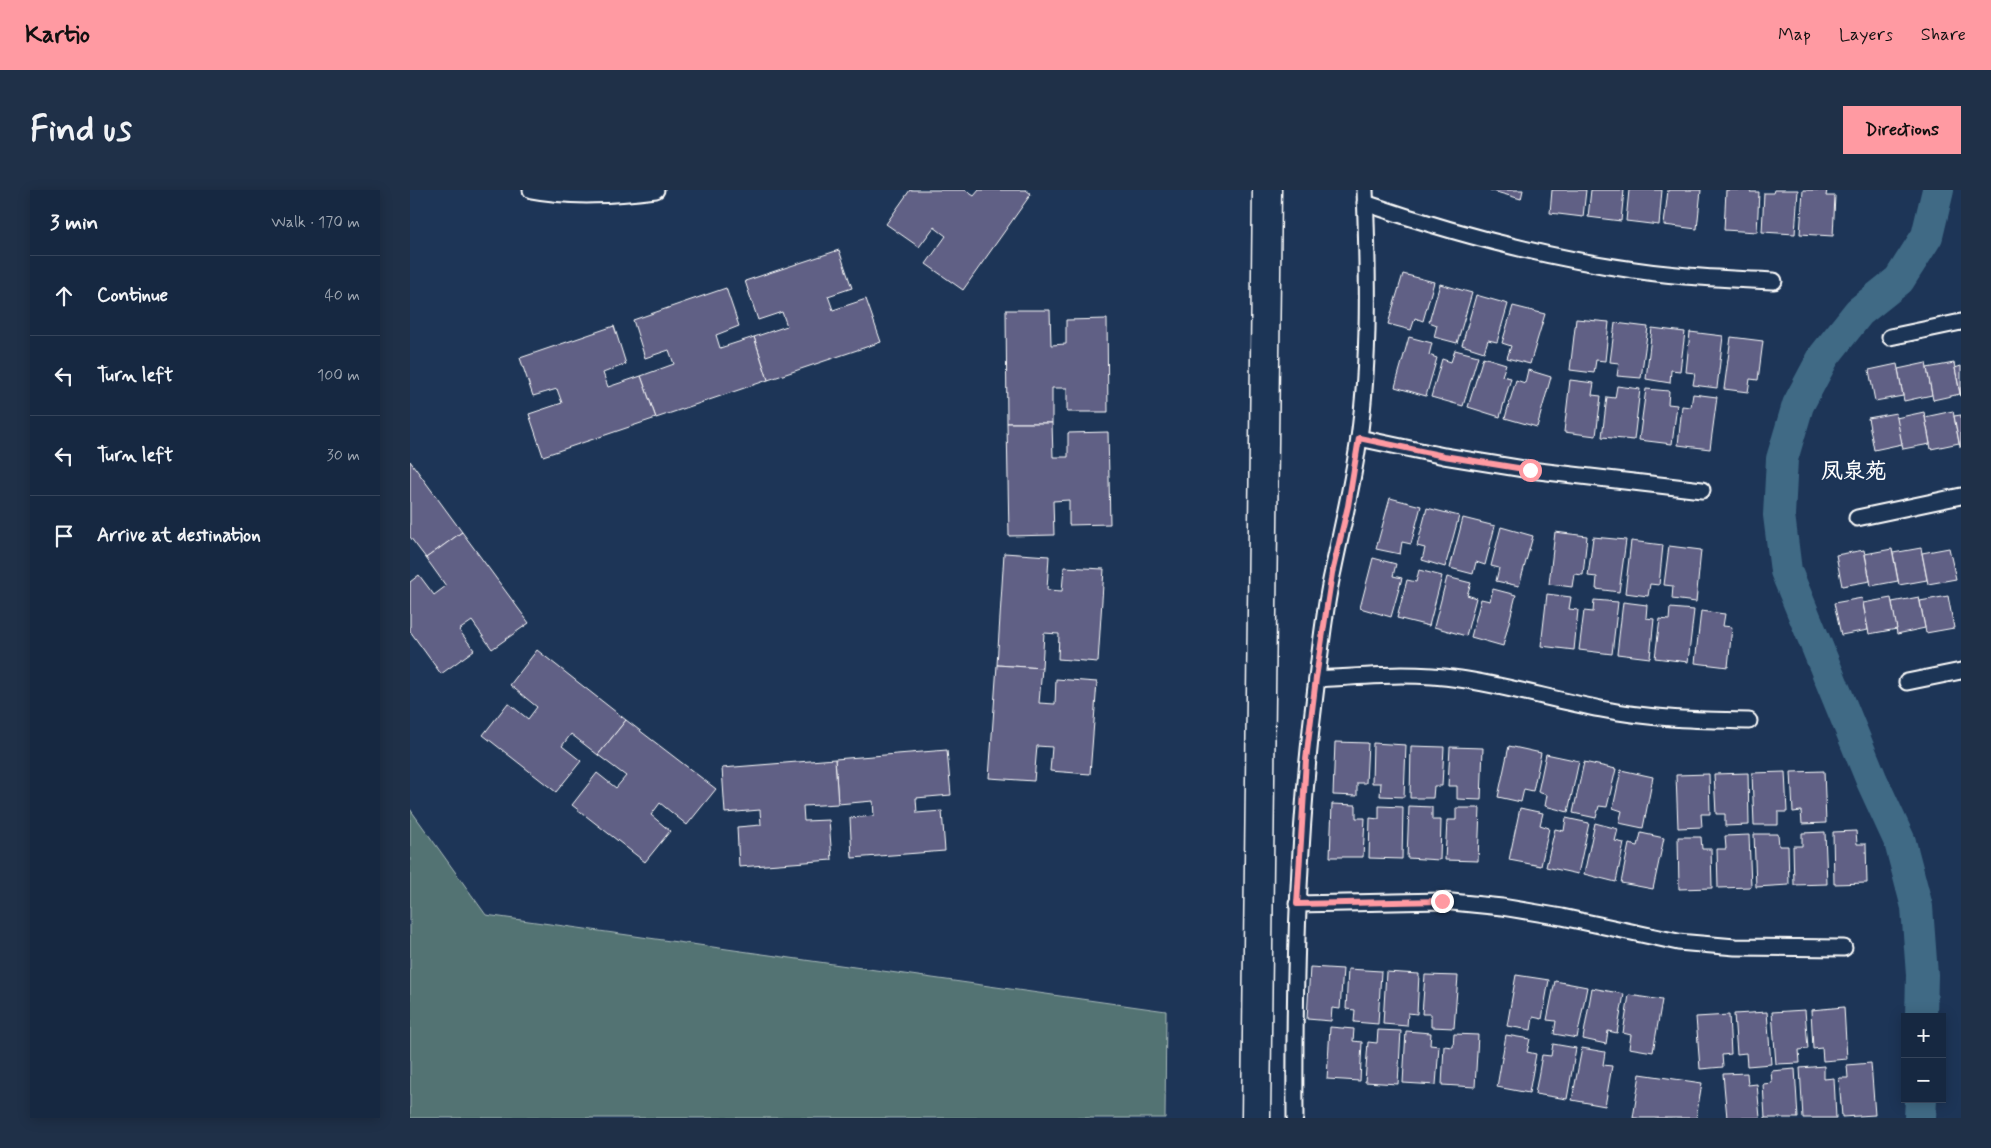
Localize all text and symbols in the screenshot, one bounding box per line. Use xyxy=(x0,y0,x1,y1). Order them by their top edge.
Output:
text: Kartio xyxy=(25,20,90,51)
text: Map xyxy=(1778,23,1811,47)
text: Layers xyxy=(1839,23,1893,47)
text: Share xyxy=(1921,23,1966,47)
button: Directions xyxy=(1843,106,1961,154)
text: Find us xyxy=(30,107,132,153)
text: 3 min xyxy=(50,209,98,237)
text: Walk · 170 m xyxy=(271,212,360,233)
icon: ahead xyxy=(50,282,78,310)
text: Continue xyxy=(97,283,168,308)
text: 40 m xyxy=(324,285,360,306)
icon: left xyxy=(50,362,78,390)
text: Turn left xyxy=(97,363,173,388)
text: 100 m xyxy=(317,365,360,386)
icon: left xyxy=(50,442,78,470)
text: Turn left xyxy=(97,443,173,468)
text: 30 m xyxy=(327,445,360,466)
district label: 凤泉苑 xyxy=(1821,458,1887,486)
route start xyxy=(1519,459,1542,482)
icon: arrive xyxy=(50,522,78,550)
text: Arrive at destination xyxy=(97,523,261,548)
route end xyxy=(1431,890,1454,913)
map controls xyxy=(1901,1013,1946,1103)
button: + xyxy=(1901,1013,1946,1058)
button: − xyxy=(1901,1058,1946,1103)

